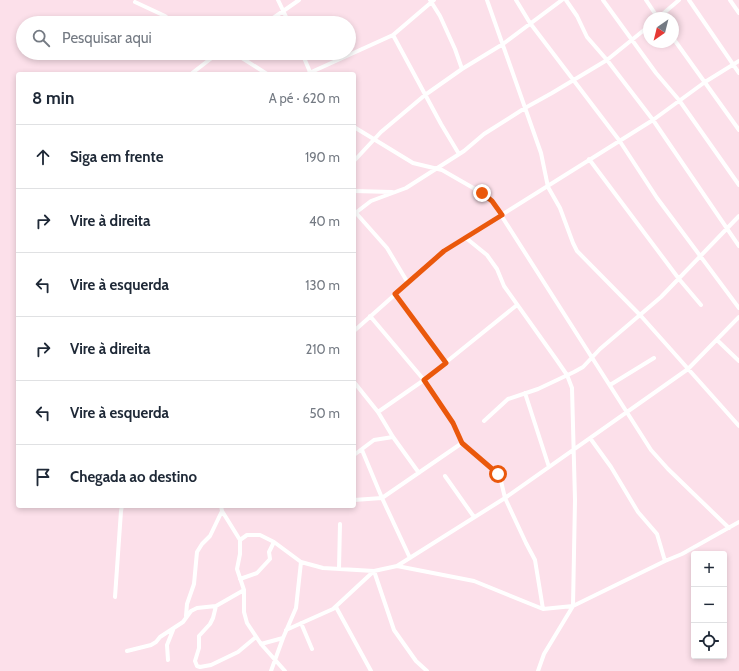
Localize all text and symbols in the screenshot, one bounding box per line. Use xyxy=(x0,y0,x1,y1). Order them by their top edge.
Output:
north arrow xyxy=(643,12,679,48)
search box xyxy=(16,16,356,60)
icon: search xyxy=(30,27,52,49)
text: Pesquisar aqui xyxy=(62,29,152,47)
text: 8 min xyxy=(32,88,74,108)
text: A pé · 620 m xyxy=(269,90,340,106)
icon: ahead xyxy=(32,146,54,168)
text: Siga em frente xyxy=(70,148,163,166)
text: 190 m xyxy=(305,149,340,165)
route end xyxy=(473,184,491,202)
icon: right xyxy=(32,210,54,232)
text: Vire à direita xyxy=(70,212,151,230)
text: 40 m xyxy=(309,213,340,229)
icon: left xyxy=(32,274,54,296)
text: Vire à esquerda xyxy=(70,276,169,294)
text: 130 m xyxy=(305,277,340,293)
icon: right xyxy=(32,338,54,360)
text: Vire à direita xyxy=(70,340,151,358)
text: 210 m xyxy=(306,341,340,357)
icon: left xyxy=(32,402,54,424)
text: Vire à esquerda xyxy=(70,404,169,422)
text: 50 m xyxy=(310,405,340,421)
route start xyxy=(489,465,507,483)
icon: arrive xyxy=(32,466,54,488)
text: Chegada ao destino xyxy=(70,468,197,486)
map controls xyxy=(691,551,727,659)
button: + xyxy=(691,551,727,587)
button: − xyxy=(691,587,727,623)
button: locate xyxy=(691,623,727,659)

